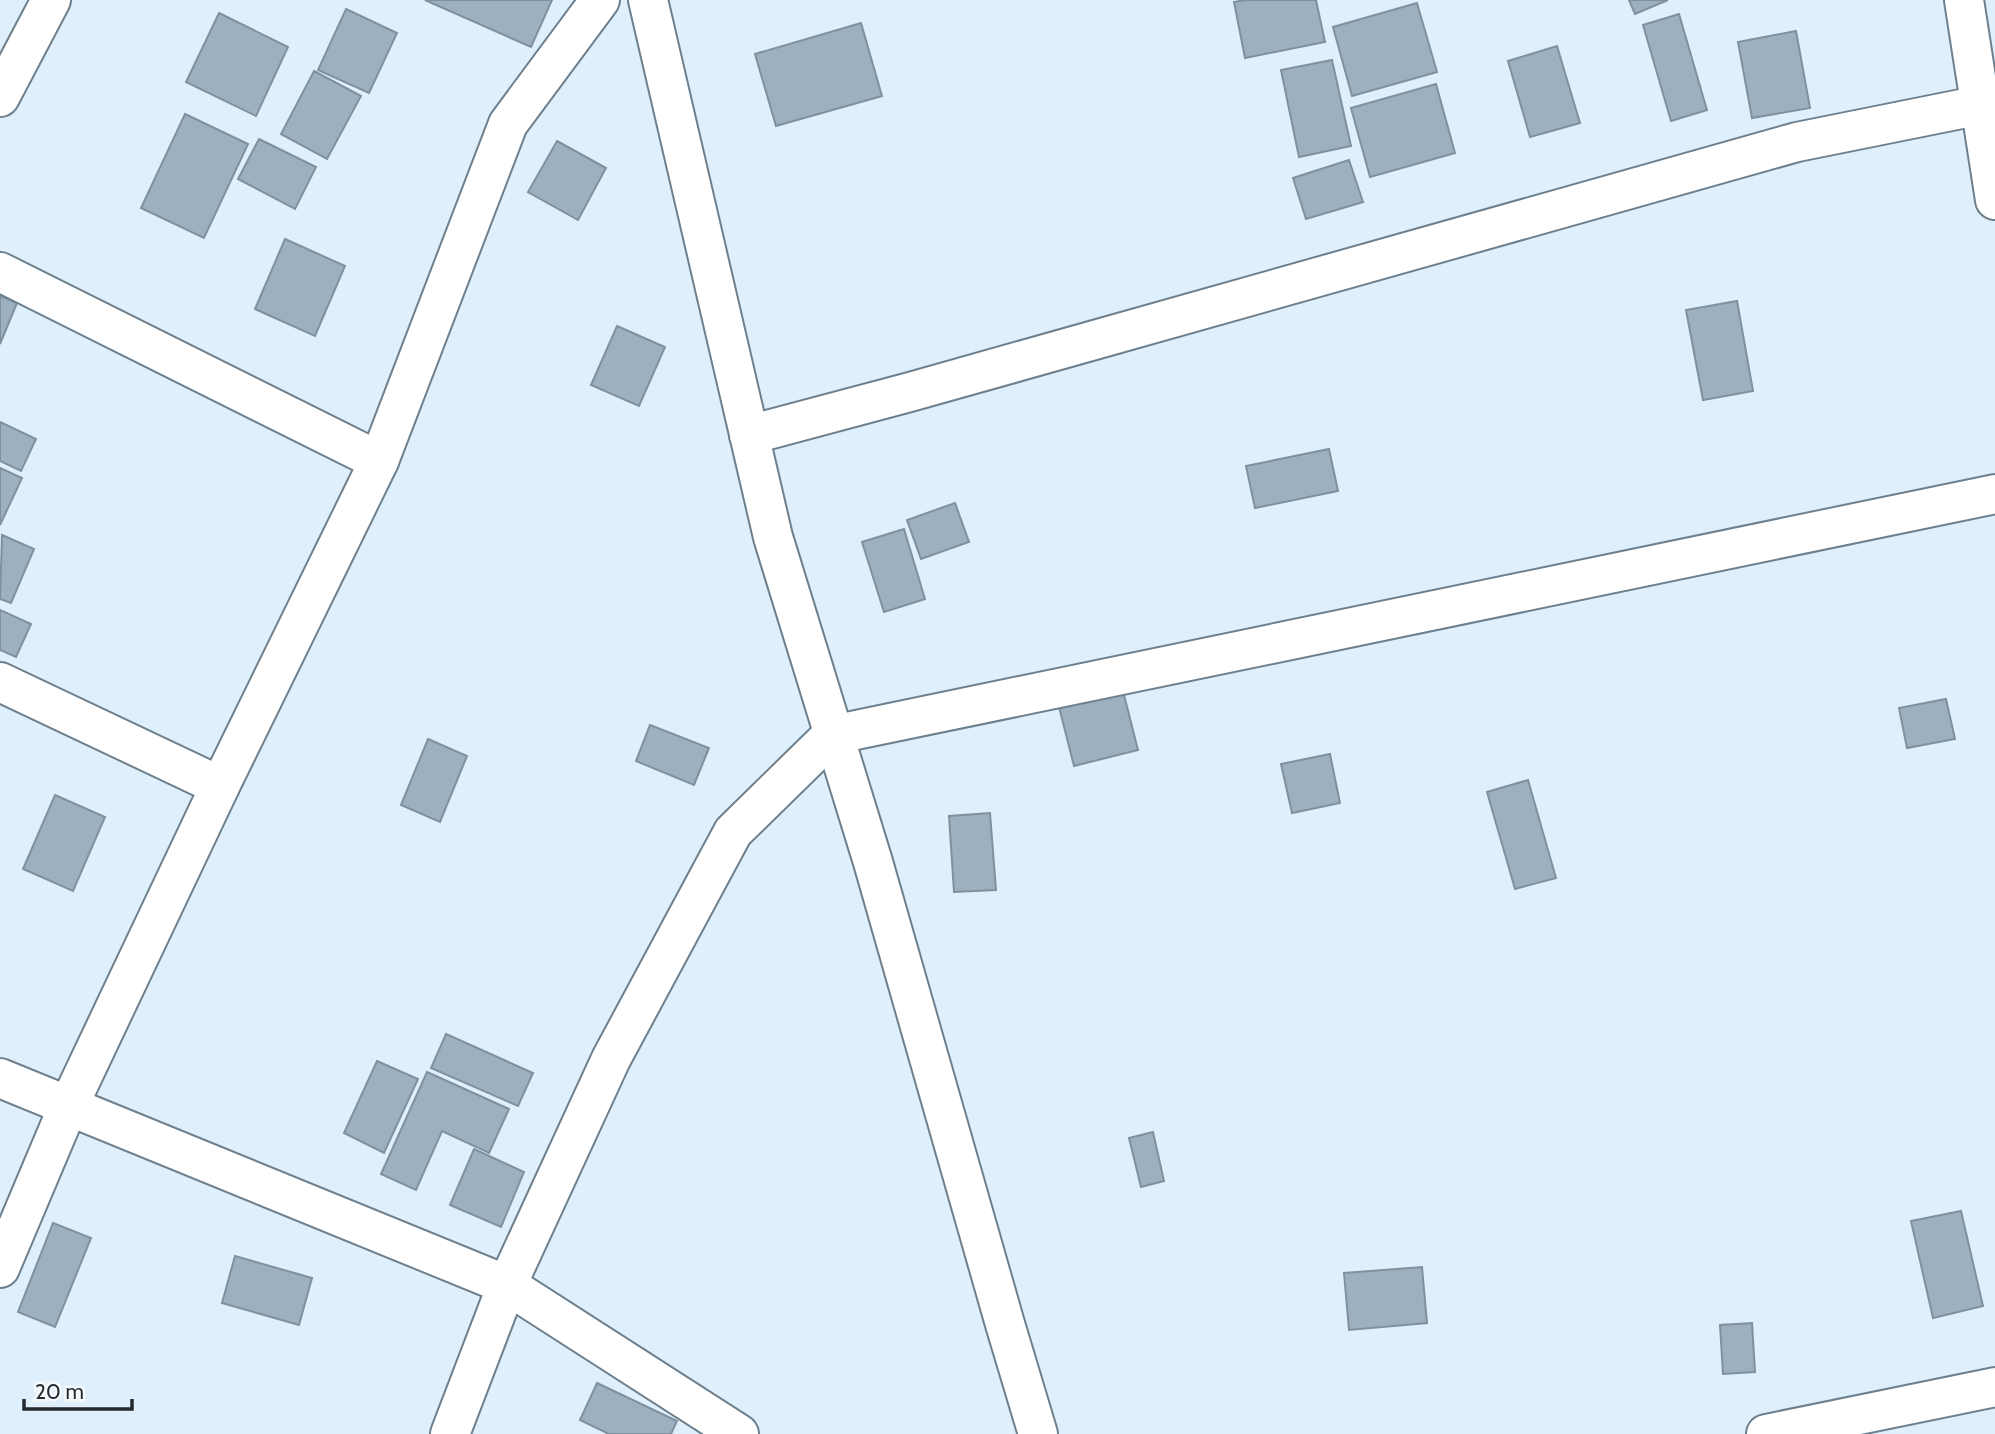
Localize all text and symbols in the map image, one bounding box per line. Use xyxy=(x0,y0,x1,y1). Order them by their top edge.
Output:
scale bar xyxy=(24,1368,133,1412)
text: 20 m xyxy=(35,1379,84,1404)

